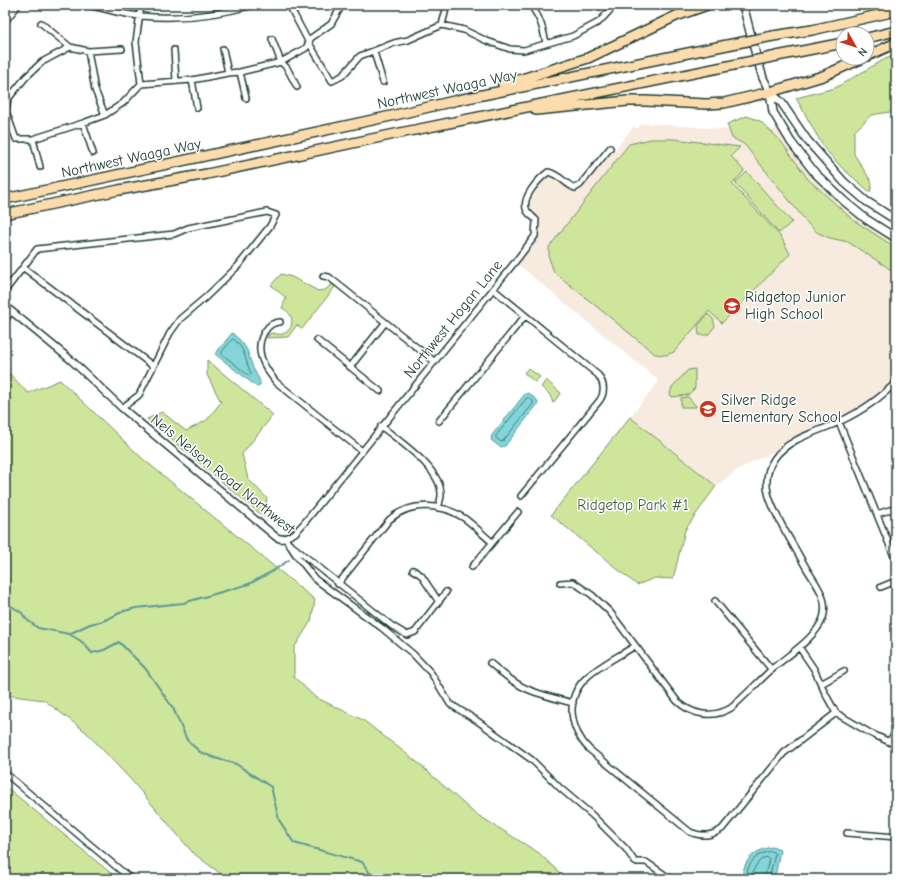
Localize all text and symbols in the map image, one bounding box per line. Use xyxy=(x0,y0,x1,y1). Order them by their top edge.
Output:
north arrow xyxy=(835,26,875,66)
text: N xyxy=(855,45,870,59)
street label: Northwest Waaga Way xyxy=(375,65,519,113)
street label: Northwest Waaga Way xyxy=(59,134,203,182)
street label: Northwest Hogan Lane xyxy=(400,256,506,382)
place label: Ridgetop Junior High School xyxy=(745,288,846,323)
school or university icon: Ridgetop Junior High School xyxy=(722,296,742,316)
place label: Silver Ridge Elementary School xyxy=(721,391,841,426)
school or university icon: Silver Ridge Elementary School xyxy=(698,399,718,419)
street label: Nels Nelson Road Northwest xyxy=(147,410,299,538)
park label: Ridgetop Park #1 xyxy=(577,496,689,514)

